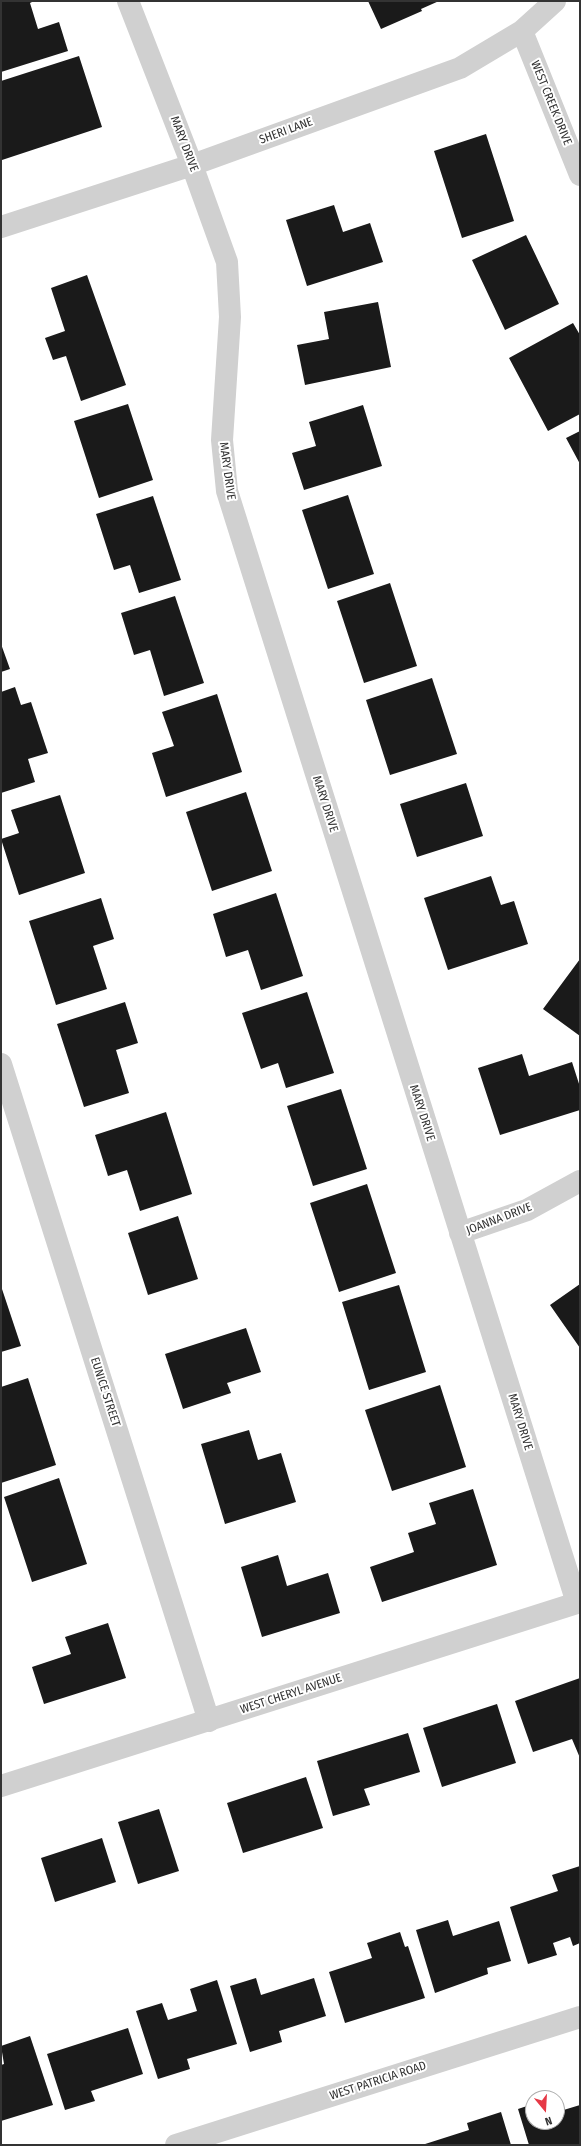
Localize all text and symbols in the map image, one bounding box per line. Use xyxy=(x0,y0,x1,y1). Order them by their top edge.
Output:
street label: WEST CREEK DRIVE xyxy=(527,59,575,147)
street label: MARY DRIVE xyxy=(167,114,201,174)
street label: SHERI LANE xyxy=(257,115,315,147)
street label: MARY DRIVE xyxy=(216,441,238,501)
street label: MARY DRIVE xyxy=(309,774,341,834)
street label: MARY DRIVE xyxy=(406,1083,438,1143)
street label: JOANNA DRIVE xyxy=(464,1200,534,1238)
street label: EUNICE STREET xyxy=(87,1355,123,1429)
street label: MARY DRIVE xyxy=(505,1392,535,1452)
street label: WEST CHERYL AVENUE xyxy=(238,1671,344,1717)
street label: WEST PATRICIA ROAD xyxy=(328,2059,428,2103)
north arrow xyxy=(525,2090,565,2130)
text: N xyxy=(543,2114,554,2128)

